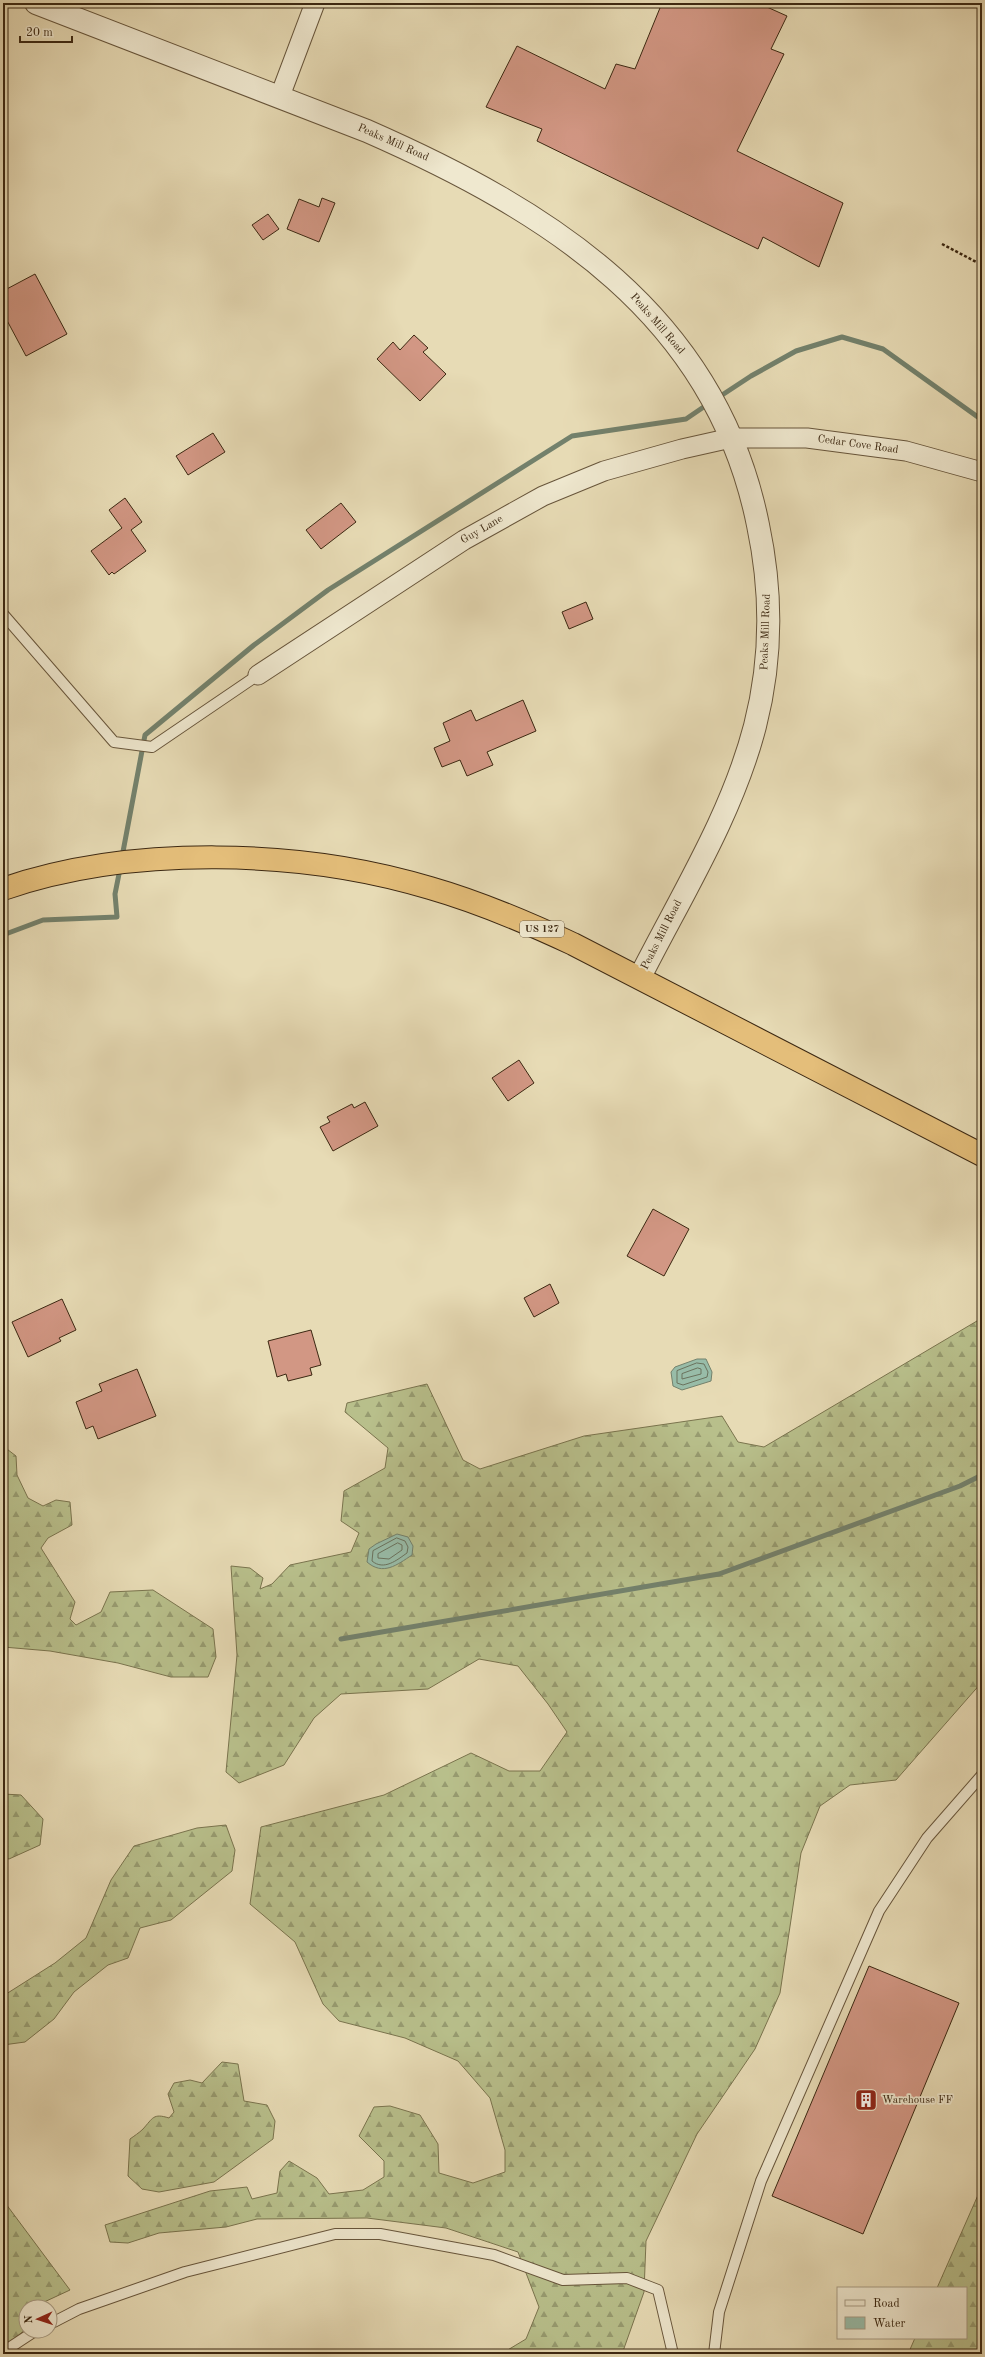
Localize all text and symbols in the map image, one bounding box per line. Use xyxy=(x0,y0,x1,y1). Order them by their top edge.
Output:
scale bar xyxy=(20,18,72,44)
text: 20 m xyxy=(26,27,53,39)
street label: Peaks Mill Road xyxy=(356,122,430,164)
street label: Peaks Mill Road xyxy=(628,291,686,357)
street label: Cedar Cove Road xyxy=(817,434,899,456)
street label: Guy Lane xyxy=(459,514,505,546)
street label: Peaks Mill Road xyxy=(759,593,773,671)
street label: Peaks Mill Road xyxy=(640,898,684,972)
road number: US 127 xyxy=(520,921,564,937)
building icon: Warehouse FF xyxy=(853,2087,879,2113)
place label: Warehouse FF xyxy=(882,2095,953,2106)
legend xyxy=(837,2287,967,2339)
text: Road xyxy=(873,2298,900,2310)
north arrow xyxy=(18,2299,58,2339)
text: N xyxy=(24,2314,35,2324)
text: Water xyxy=(873,2318,906,2330)

